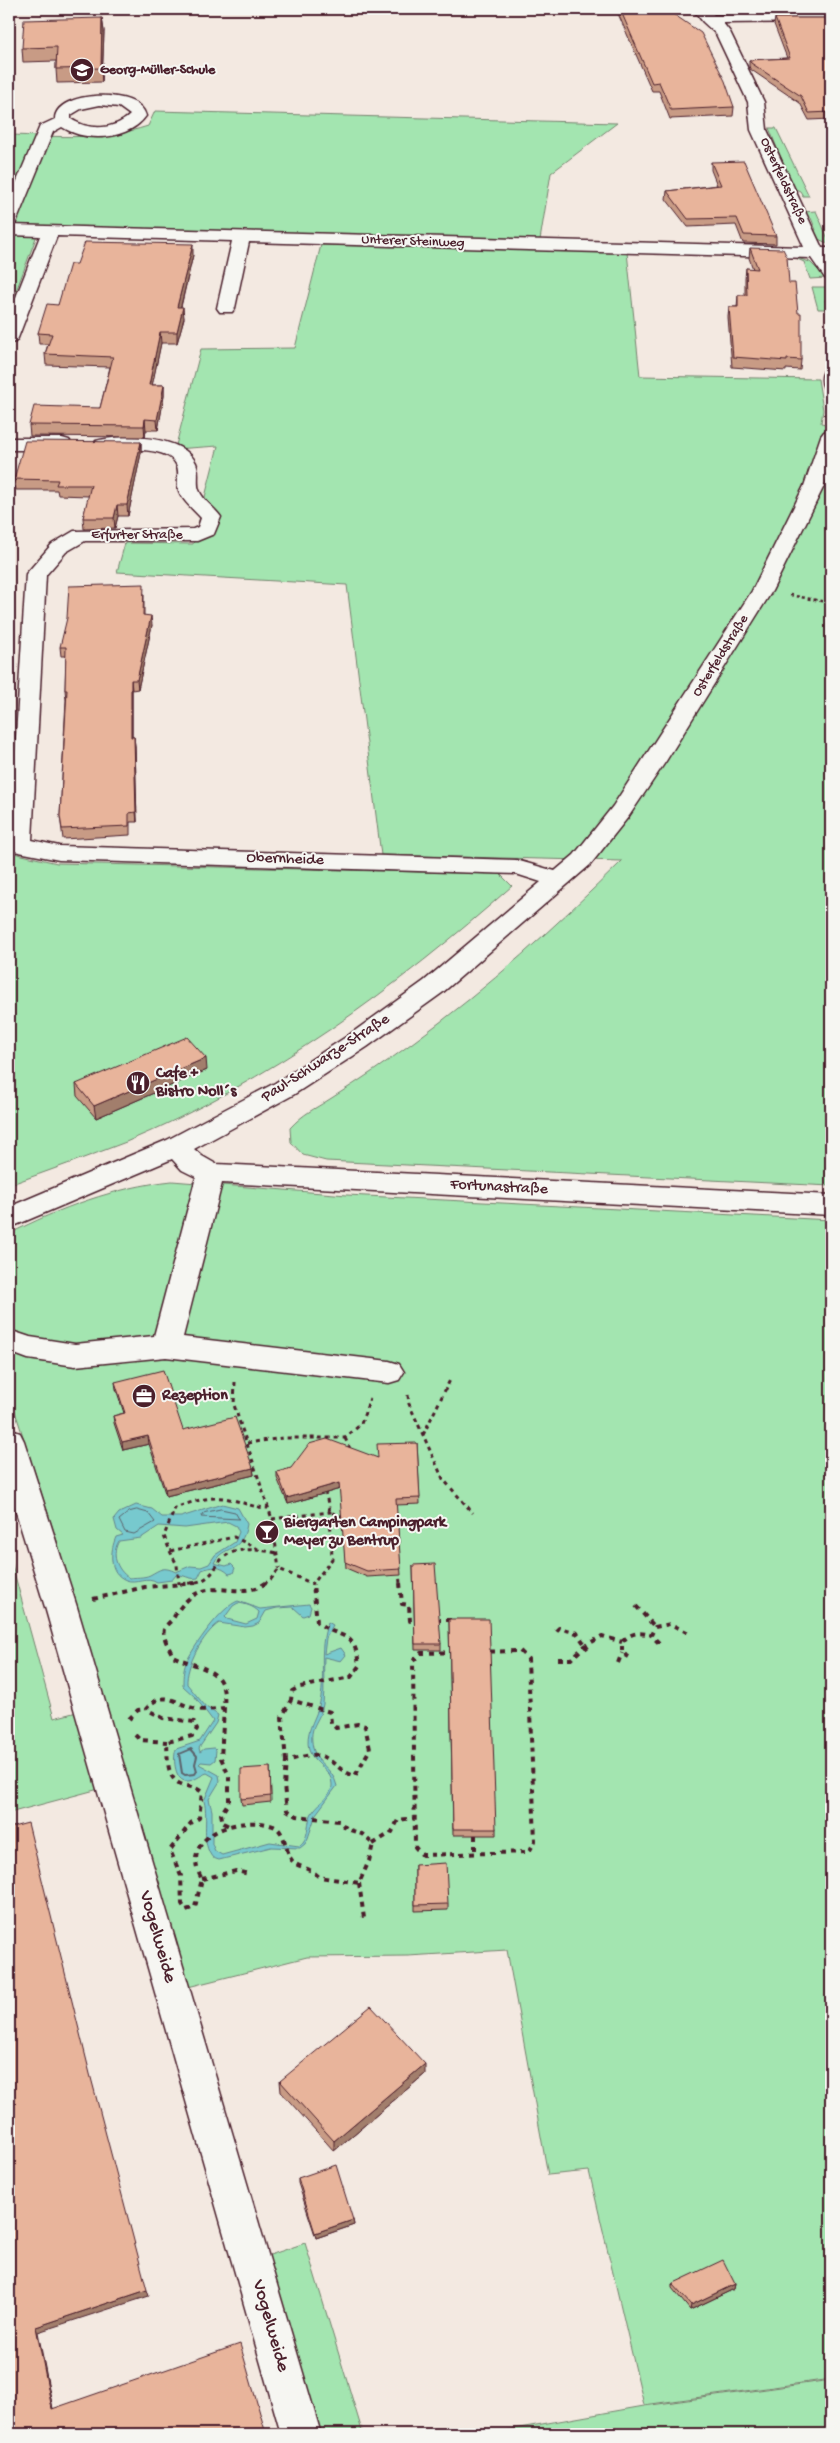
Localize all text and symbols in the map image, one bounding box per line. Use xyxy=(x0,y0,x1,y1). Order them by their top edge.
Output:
school or university icon: Georg-Müller-Schule xyxy=(69,57,95,83)
place label: Georg-Müller-Schule xyxy=(100,62,216,79)
street label: Osterfeldstraße xyxy=(756,135,811,228)
street label: Unterer Steinweg xyxy=(361,232,465,252)
street label: Erfurter Straße xyxy=(91,527,183,544)
street label: Osterfeldstraße xyxy=(689,611,753,700)
street label: Obernheide xyxy=(246,849,325,871)
street label: Paul-Schwarze-Straße xyxy=(258,1010,394,1108)
place label: Cafe + Bistro Noll´s xyxy=(155,1064,237,1102)
restaurant icon: Cafe + Bistro Noll´s xyxy=(125,1070,151,1096)
street label: Fortunastraße xyxy=(449,1176,549,1200)
office icon: Rezeption xyxy=(131,1383,157,1409)
place label: Rezeption xyxy=(161,1387,228,1406)
place label: Biergarten Campingpark Meyer zu Bentrup xyxy=(283,1514,448,1551)
bar icon: Biergarten Campingpark Meyer zu Bentrup xyxy=(254,1519,280,1545)
street label: Vogelweide xyxy=(133,1887,181,1986)
street label: Vogelweide xyxy=(246,2276,294,2375)

